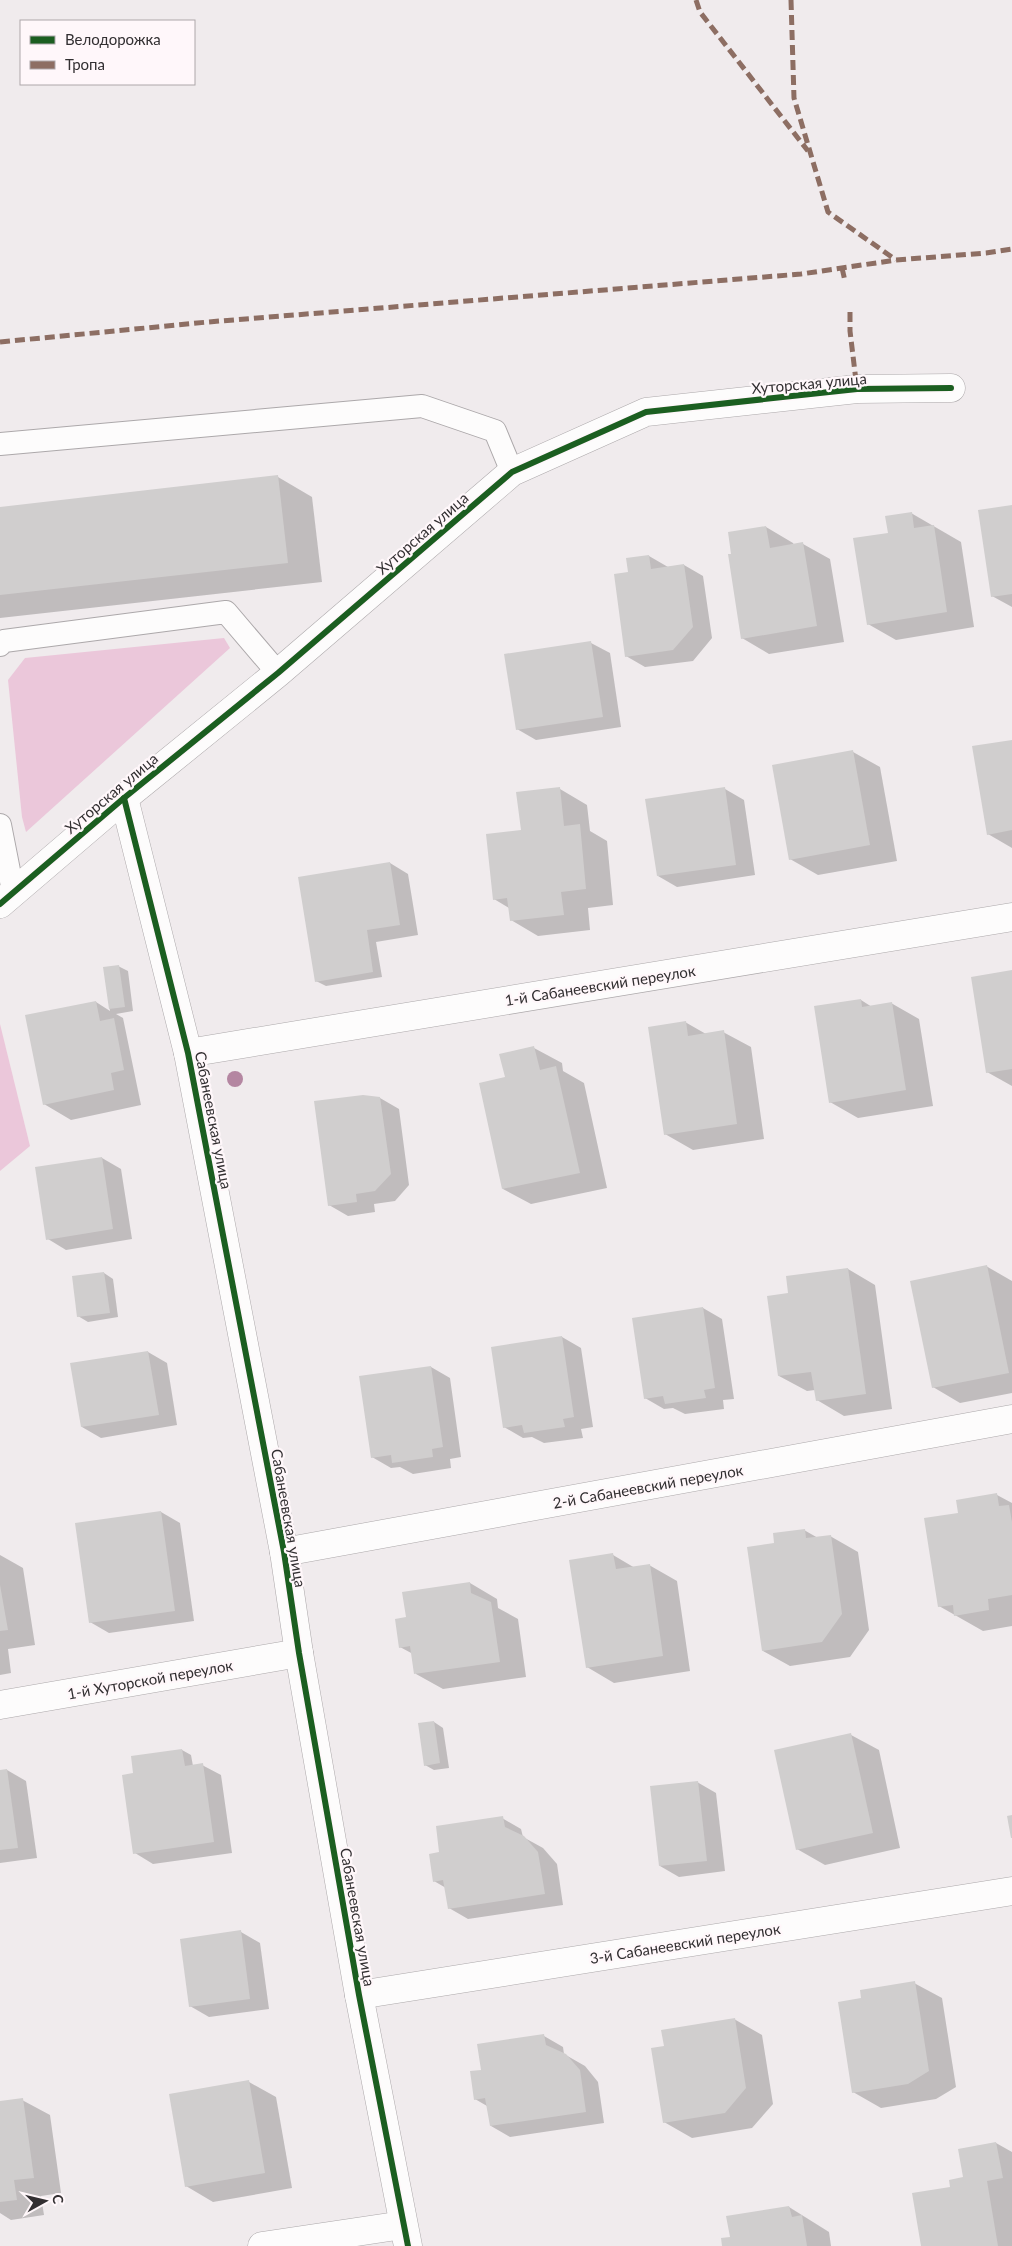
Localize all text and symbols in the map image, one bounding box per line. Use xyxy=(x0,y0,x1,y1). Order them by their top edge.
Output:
legend xyxy=(20,20,195,85)
text: Велодорожка xyxy=(65,30,161,48)
text: Тропа xyxy=(65,55,105,73)
street label: Хуторская улица xyxy=(751,369,867,397)
street label: Хуторская улица xyxy=(372,488,472,578)
street label: Хуторская улица xyxy=(61,749,161,837)
street label: 1-й Сабанеевский переулок xyxy=(503,961,697,1009)
street label: Сабанеевская улица xyxy=(192,1050,236,1190)
street label: Сабанеевская улица xyxy=(268,1447,310,1589)
street label: 2-й Сабанеевский переулок xyxy=(552,1460,745,1512)
street label: 1-й Хуторской переулок xyxy=(66,1656,234,1702)
street label: Сабанеевская улица xyxy=(337,1846,379,1988)
street label: 3-й Сабанеевский переулок xyxy=(588,1919,782,1967)
north arrow xyxy=(20,2176,70,2226)
text: С xyxy=(49,2193,68,2206)

